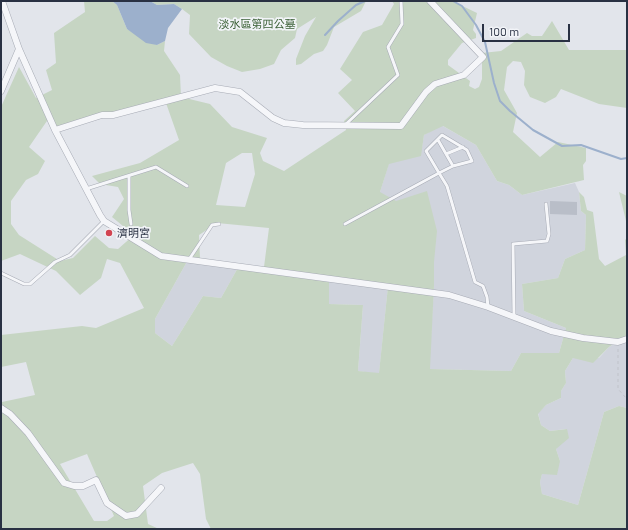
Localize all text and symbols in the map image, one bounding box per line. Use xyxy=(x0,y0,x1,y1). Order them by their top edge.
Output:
scale bar xyxy=(484,16,572,42)
park label: 淡水區第四公墓 xyxy=(219,17,295,31)
text: 100 m xyxy=(489,24,519,38)
place label: 濟明宮 xyxy=(117,226,150,240)
marker: 濟明宮 xyxy=(104,228,114,238)

